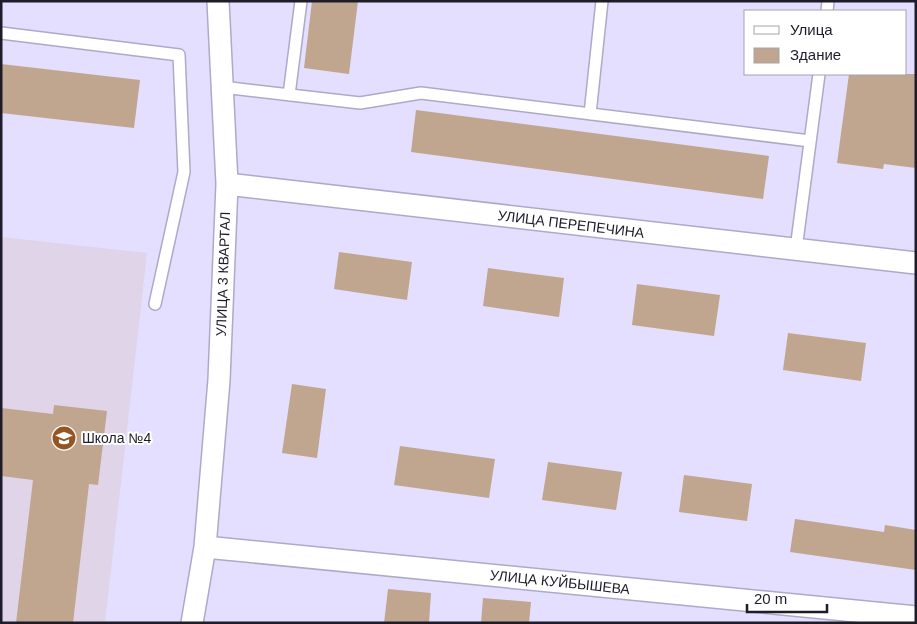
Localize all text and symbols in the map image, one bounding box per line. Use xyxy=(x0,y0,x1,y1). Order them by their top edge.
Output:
legend xyxy=(744,10,907,75)
text: Улица xyxy=(790,21,833,38)
text: Здание xyxy=(790,46,841,63)
street label: УЛИЦА ПЕРЕПЕЧИНА xyxy=(497,207,646,241)
street label: УЛИЦА 3 КВАРТАЛ xyxy=(213,211,233,337)
school or university icon: Школа №4 xyxy=(51,425,77,451)
place label: Школа №4 xyxy=(82,430,151,446)
street label: УЛИЦА КУЙБЫШЕВА xyxy=(489,566,631,597)
scale bar xyxy=(747,582,827,614)
text: 20 m xyxy=(754,590,787,607)

